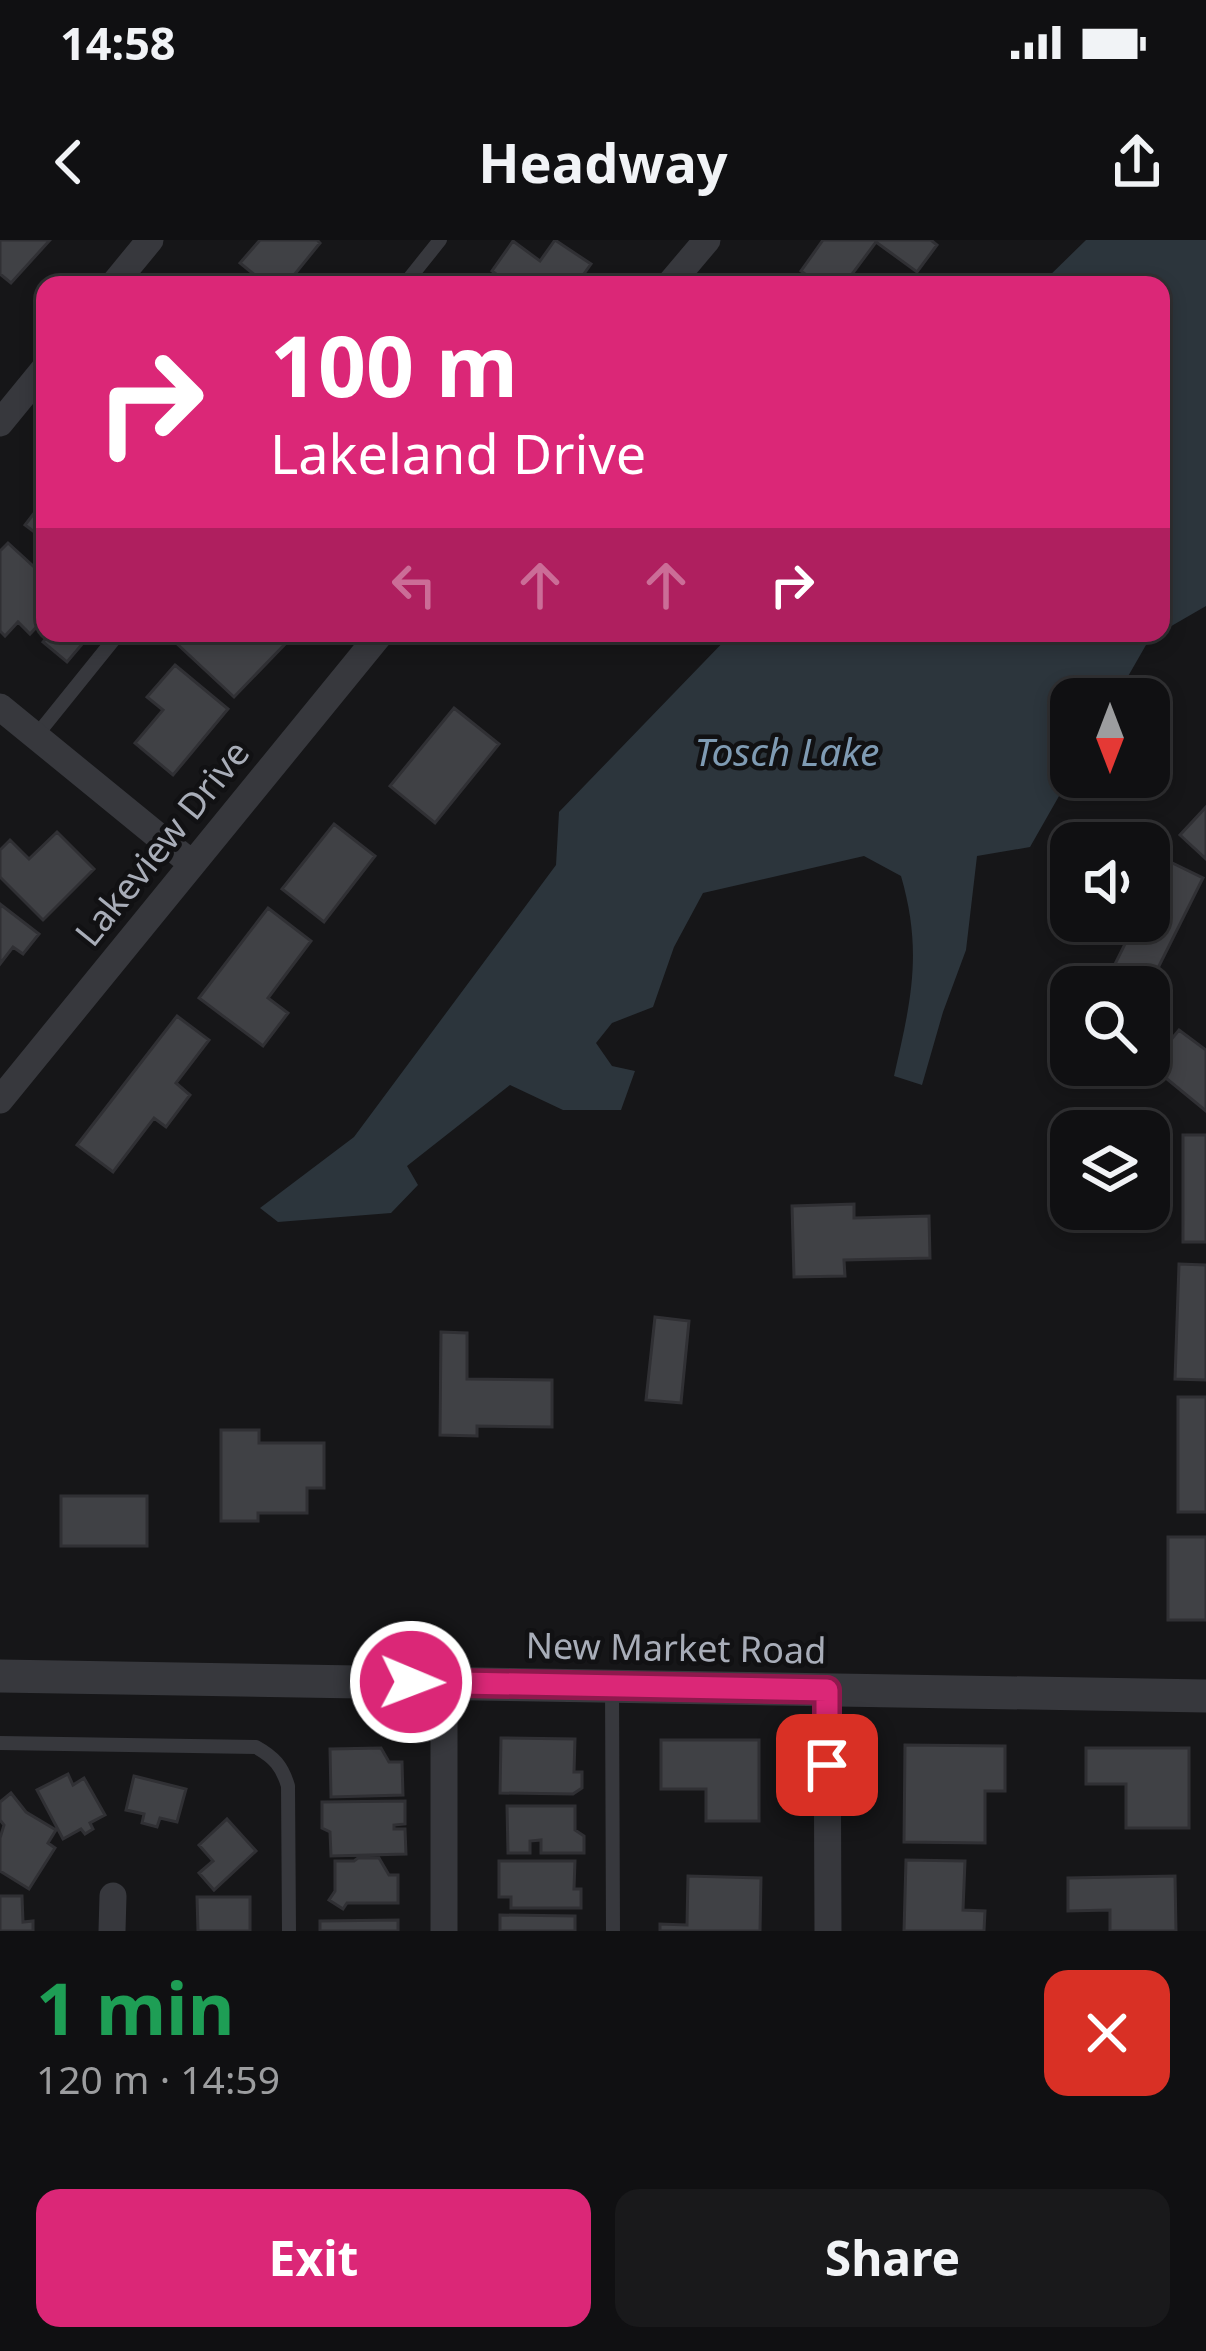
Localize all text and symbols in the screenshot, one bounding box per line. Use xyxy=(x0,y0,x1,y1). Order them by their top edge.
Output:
text: 14:58 xyxy=(60,12,176,73)
text: Headway xyxy=(478,125,728,199)
icon: back xyxy=(36,129,102,195)
icon: share xyxy=(1104,129,1170,195)
text: 100 m xyxy=(270,307,518,422)
icon: right xyxy=(72,324,228,480)
text: Lakeland Drive xyxy=(270,416,646,490)
icon: left xyxy=(381,552,447,618)
icon: ahead xyxy=(507,552,573,618)
icon: ahead xyxy=(633,552,699,618)
icon: right xyxy=(759,552,825,618)
north arrow xyxy=(1050,678,1170,798)
map controls xyxy=(1050,678,1170,1230)
water label: Tosch Lake xyxy=(695,724,879,777)
street label: Lakeview Drive xyxy=(63,729,260,956)
button: sound xyxy=(1050,822,1170,942)
button: search xyxy=(1050,966,1170,1086)
button: layers xyxy=(1050,1110,1170,1230)
position arrow xyxy=(348,1619,474,1745)
street label: New Market Road xyxy=(525,1620,827,1675)
pin xyxy=(776,1714,878,1816)
icon: arrive xyxy=(794,1732,860,1798)
text: 1 min xyxy=(36,1958,234,2056)
button: close xyxy=(1044,1970,1170,2096)
text: 120 m · 14:59 xyxy=(36,2052,280,2105)
button: Exit xyxy=(36,2189,591,2327)
button: Share xyxy=(615,2189,1170,2327)

